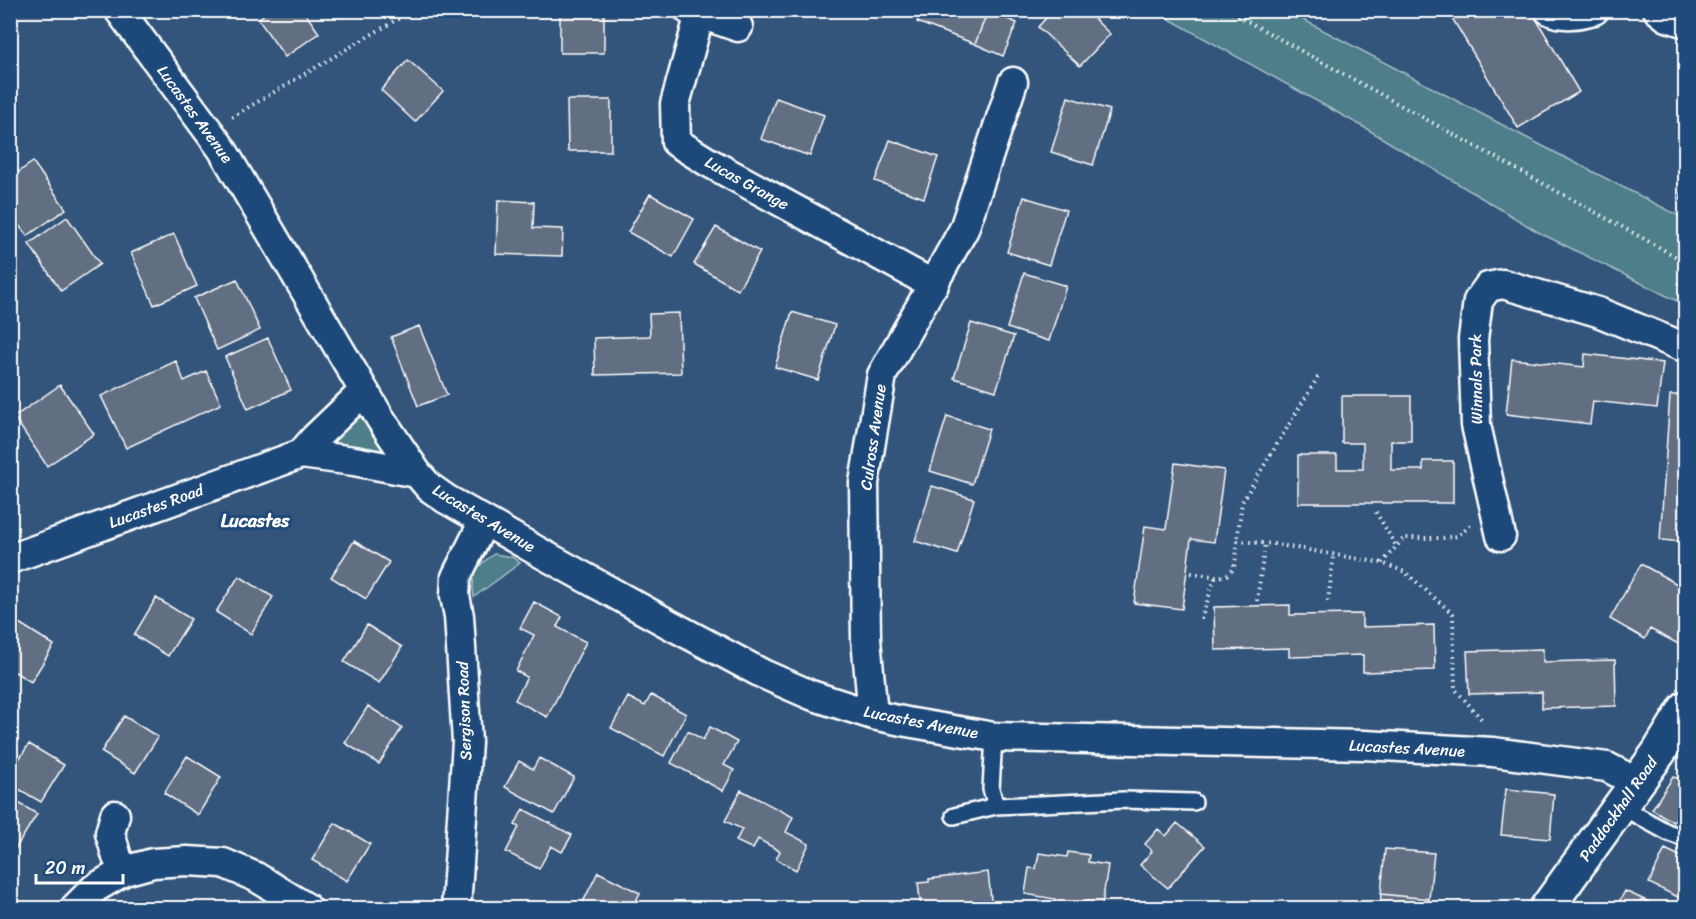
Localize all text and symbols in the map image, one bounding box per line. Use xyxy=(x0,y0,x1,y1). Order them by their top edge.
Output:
street label: Lucastes Avenue xyxy=(149,58,241,170)
street label: Lucas Grange xyxy=(699,148,795,218)
street label: Winnals Park xyxy=(1461,333,1491,425)
street label: Culross Avenue xyxy=(851,382,895,492)
street label: Lucastes Road xyxy=(104,475,209,537)
street label: Lucastes Avenue xyxy=(427,476,541,560)
district label: Lucastes xyxy=(221,505,290,537)
street label: Sergison Road xyxy=(448,660,480,761)
street label: Lucastes Avenue xyxy=(861,697,981,747)
street label: Lucastes Avenue xyxy=(1348,730,1466,766)
street label: Paddockhall Road xyxy=(1571,749,1666,868)
scale bar xyxy=(36,847,123,885)
text: 20 m xyxy=(45,852,85,884)

